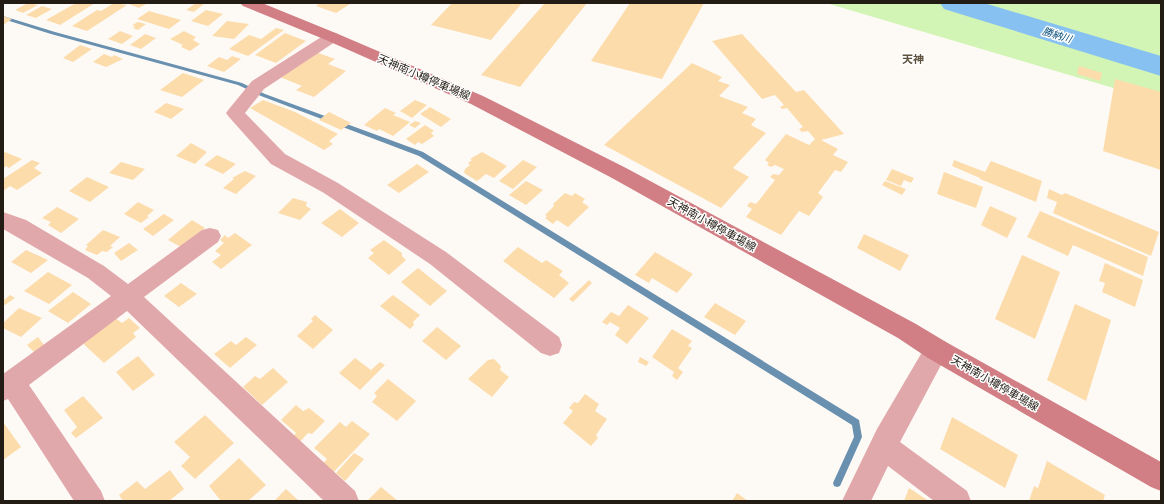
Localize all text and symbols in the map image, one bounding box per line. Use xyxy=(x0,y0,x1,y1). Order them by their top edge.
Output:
water label: 勝納川 xyxy=(1040,23,1074,47)
street label: 天神南小樽停車場線 xyxy=(375,50,473,104)
district label: 天神 xyxy=(902,51,924,67)
street label: 天神南小樽停車場線 xyxy=(665,193,759,255)
street label: 天神南小樽停車場線 xyxy=(948,351,1042,415)

